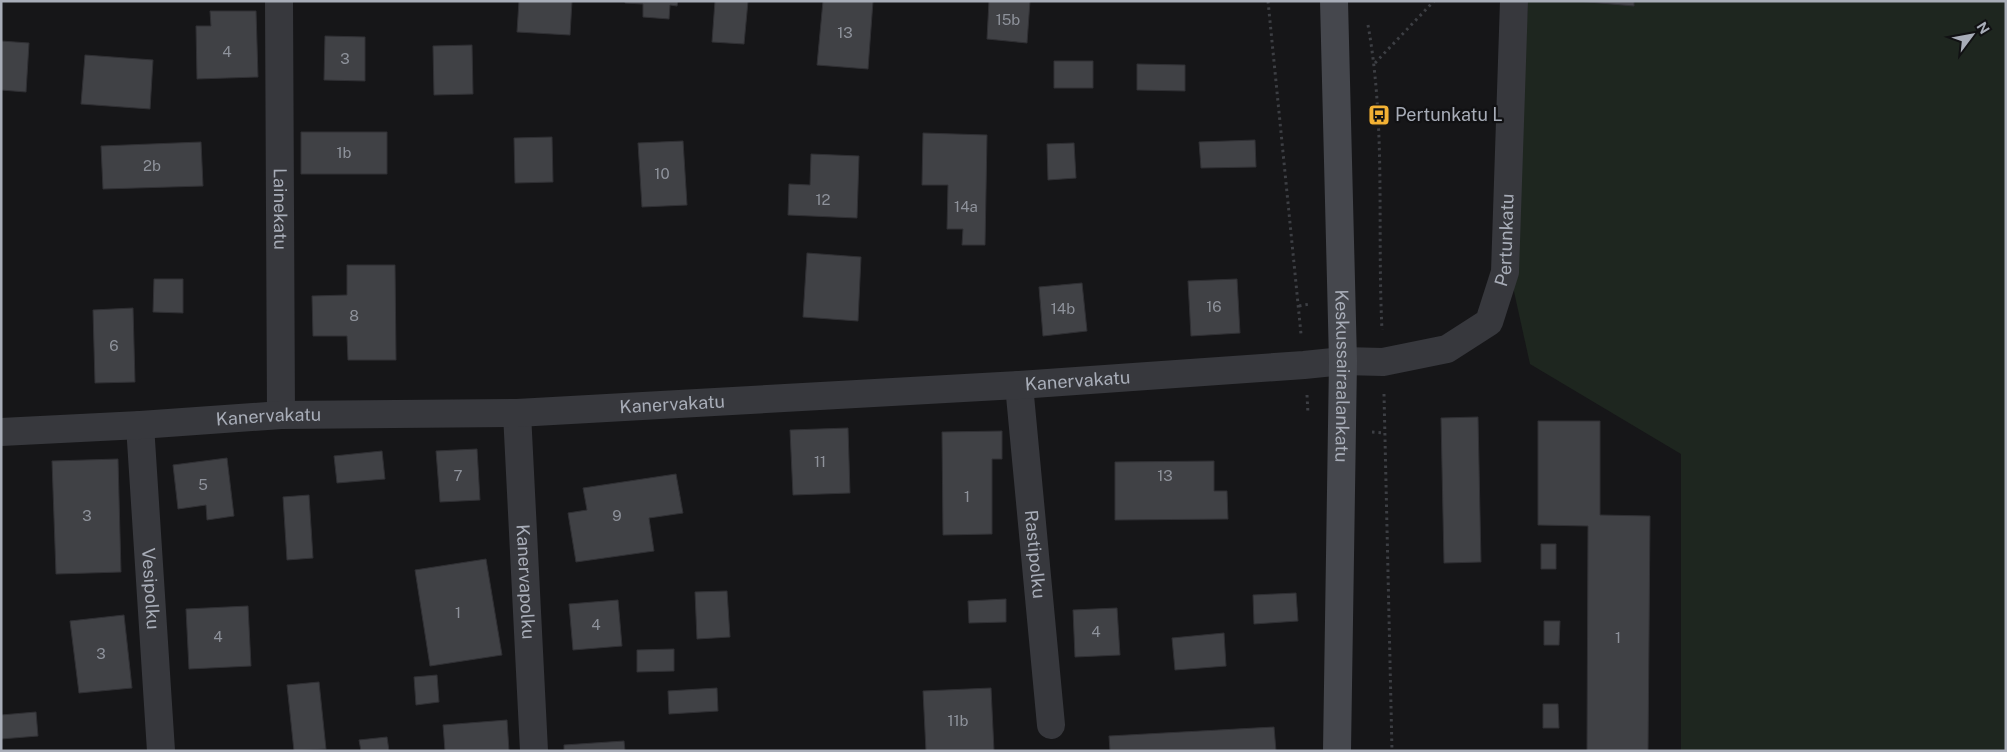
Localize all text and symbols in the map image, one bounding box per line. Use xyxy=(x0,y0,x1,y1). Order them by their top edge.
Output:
north arrow xyxy=(1947,10,1997,60)
house number: 15b xyxy=(996,11,1020,28)
text: N xyxy=(1973,19,1993,37)
house number: 13 xyxy=(837,24,853,41)
house number: 4 xyxy=(222,43,232,60)
house number: 3 xyxy=(340,50,350,67)
bus stop icon: Pertunkatu L xyxy=(1367,103,1391,127)
place label: Pertunkatu L xyxy=(1395,104,1503,125)
house number: 1b xyxy=(336,144,352,161)
house number: 2b xyxy=(143,157,161,174)
house number: 10 xyxy=(654,165,670,182)
street label: Lainekatu xyxy=(270,168,291,250)
house number: 12 xyxy=(815,191,831,208)
street label: Pertunkatu xyxy=(1490,193,1518,289)
house number: 14a xyxy=(954,198,978,215)
street label: Keskussairaalankatu xyxy=(1331,289,1354,463)
house number: 16 xyxy=(1206,298,1222,315)
house number: 14b xyxy=(1051,300,1075,317)
house number: 8 xyxy=(349,307,359,324)
house number: 6 xyxy=(109,337,119,354)
street label: Kanervakatu xyxy=(1024,366,1131,395)
street label: Kanervakatu xyxy=(619,390,726,417)
street label: Kanervakatu xyxy=(215,404,321,430)
house number: 11 xyxy=(814,453,826,470)
house number: 7 xyxy=(453,467,463,484)
house number: 13 xyxy=(1157,467,1173,484)
house number: 5 xyxy=(198,476,208,493)
house number: 1 xyxy=(964,488,970,505)
house number: 3 xyxy=(82,507,92,524)
house number: 9 xyxy=(612,507,622,524)
street label: Rastipolku xyxy=(1021,509,1050,600)
street label: Kanervapolku xyxy=(513,524,539,640)
street label: Vesipolku xyxy=(138,547,164,630)
house number: 1 xyxy=(455,604,461,621)
house number: 4 xyxy=(591,616,601,633)
house number: 4 xyxy=(1091,623,1101,640)
house number: 4 xyxy=(213,628,223,645)
house number: 1 xyxy=(1615,629,1621,646)
house number: 3 xyxy=(96,645,106,662)
house number: 11b xyxy=(947,712,969,729)

